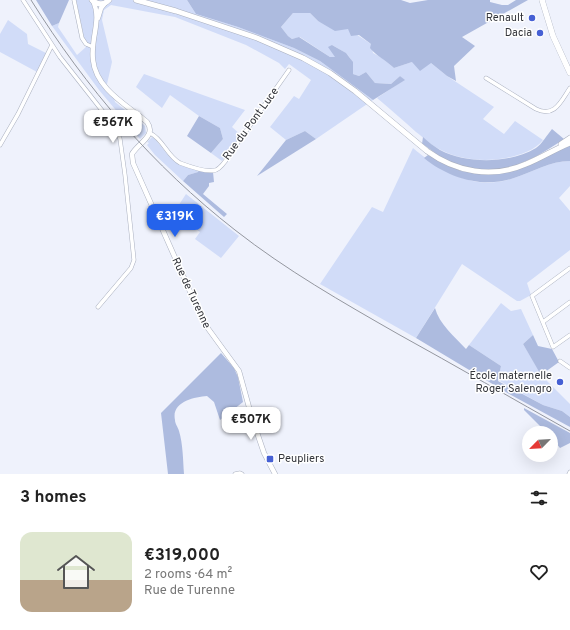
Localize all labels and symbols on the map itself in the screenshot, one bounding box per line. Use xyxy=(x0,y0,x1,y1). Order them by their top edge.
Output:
place label: Renault xyxy=(486,11,524,25)
marker: Renault xyxy=(527,13,537,23)
place label: Dacia xyxy=(505,26,532,40)
marker: Dacia xyxy=(535,28,545,38)
street label: Rue du Pont Luce xyxy=(220,85,282,163)
pin: €567K xyxy=(85,110,141,144)
pin: €319K xyxy=(147,204,203,238)
street label: Rue de Turenne xyxy=(168,255,214,331)
place label: École maternelle Roger Salengro xyxy=(469,368,552,396)
marker: École maternelle Roger Salengro xyxy=(555,377,565,387)
pin: €507K xyxy=(223,407,279,441)
north arrow xyxy=(522,426,558,462)
place label: Peupliers xyxy=(278,452,324,466)
marker: Peupliers xyxy=(265,454,275,464)

